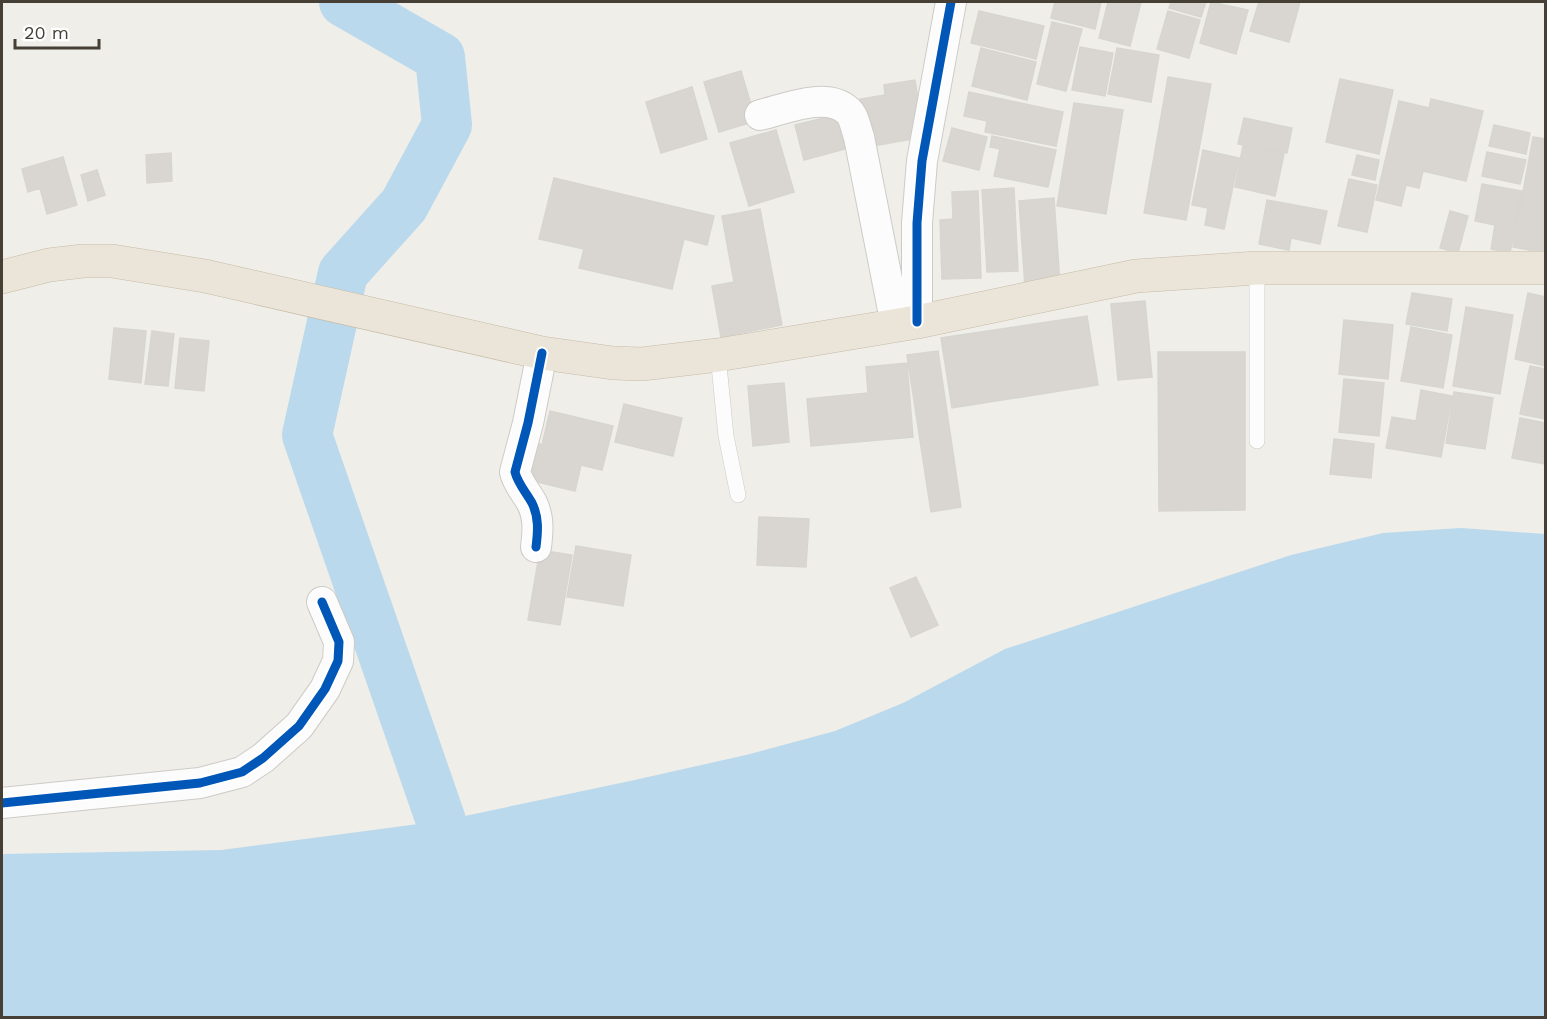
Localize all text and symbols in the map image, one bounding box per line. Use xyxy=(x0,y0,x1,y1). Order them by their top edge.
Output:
scale bar xyxy=(15,12,99,50)
text: 20 m xyxy=(24,22,69,43)

